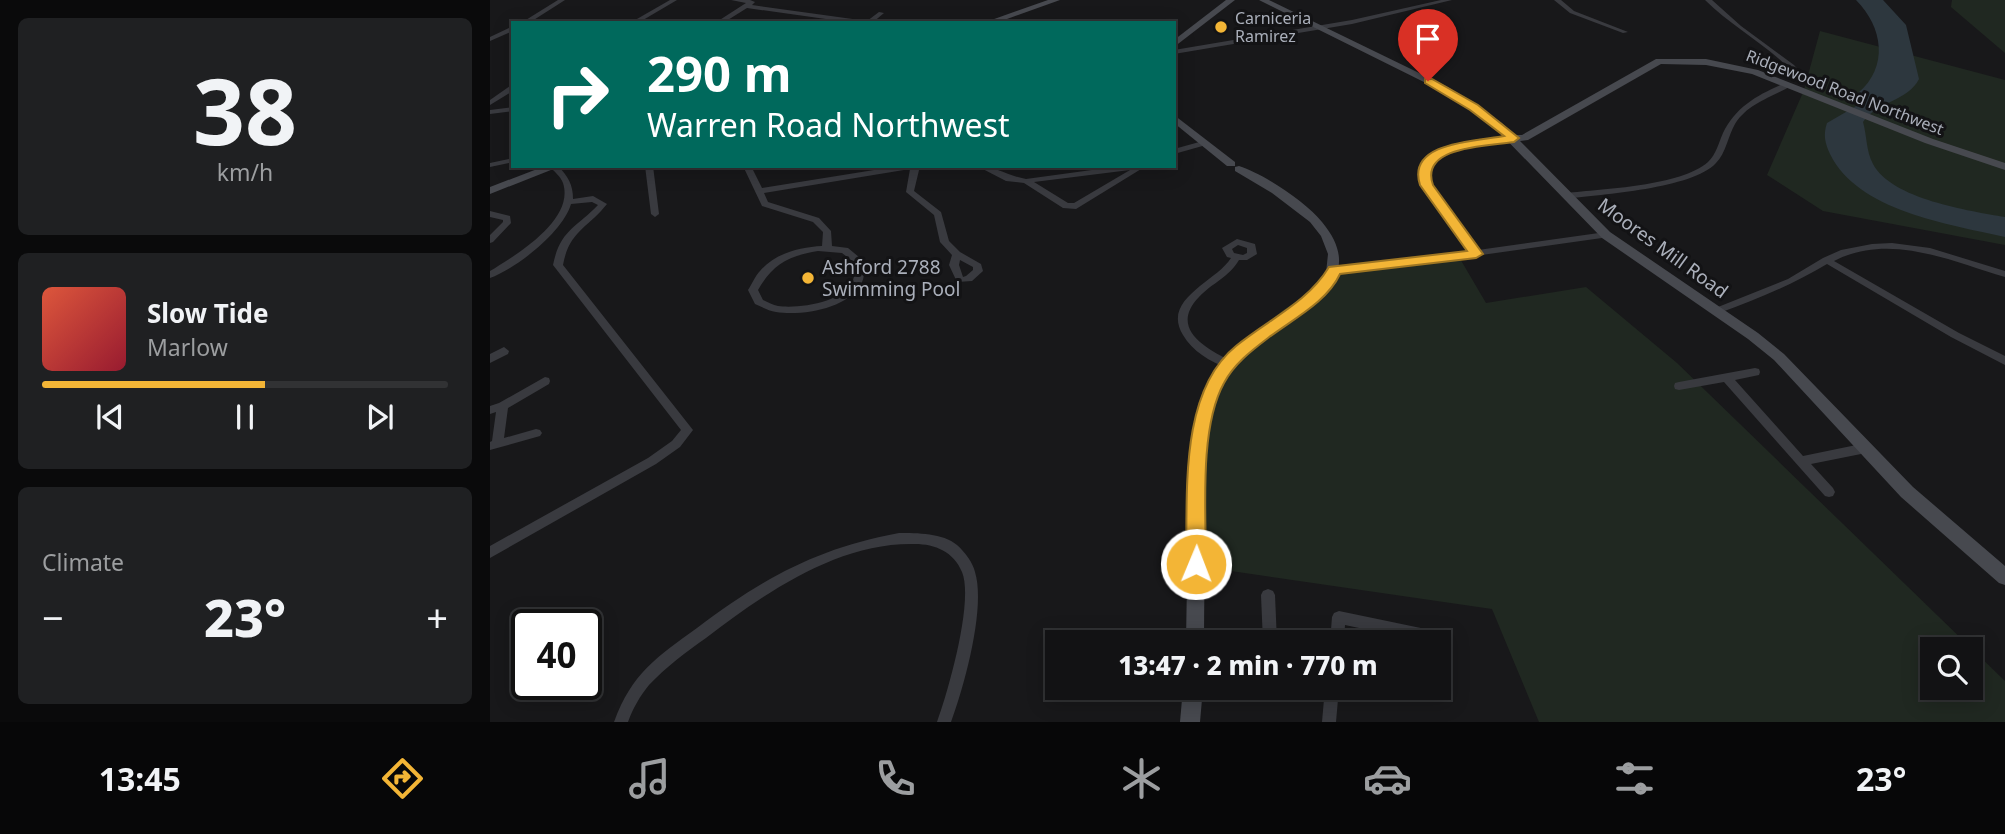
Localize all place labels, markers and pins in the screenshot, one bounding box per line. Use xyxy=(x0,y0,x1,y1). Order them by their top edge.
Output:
place label: Carniceria Ramirez xyxy=(1235,7,1311,47)
pin xyxy=(1398,9,1458,81)
marker: Carniceria Ramirez xyxy=(1213,19,1229,35)
place label: Ashford 2788 Swimming Pool xyxy=(822,254,960,302)
marker: Ashford 2788 Swimming Pool xyxy=(800,270,816,286)

